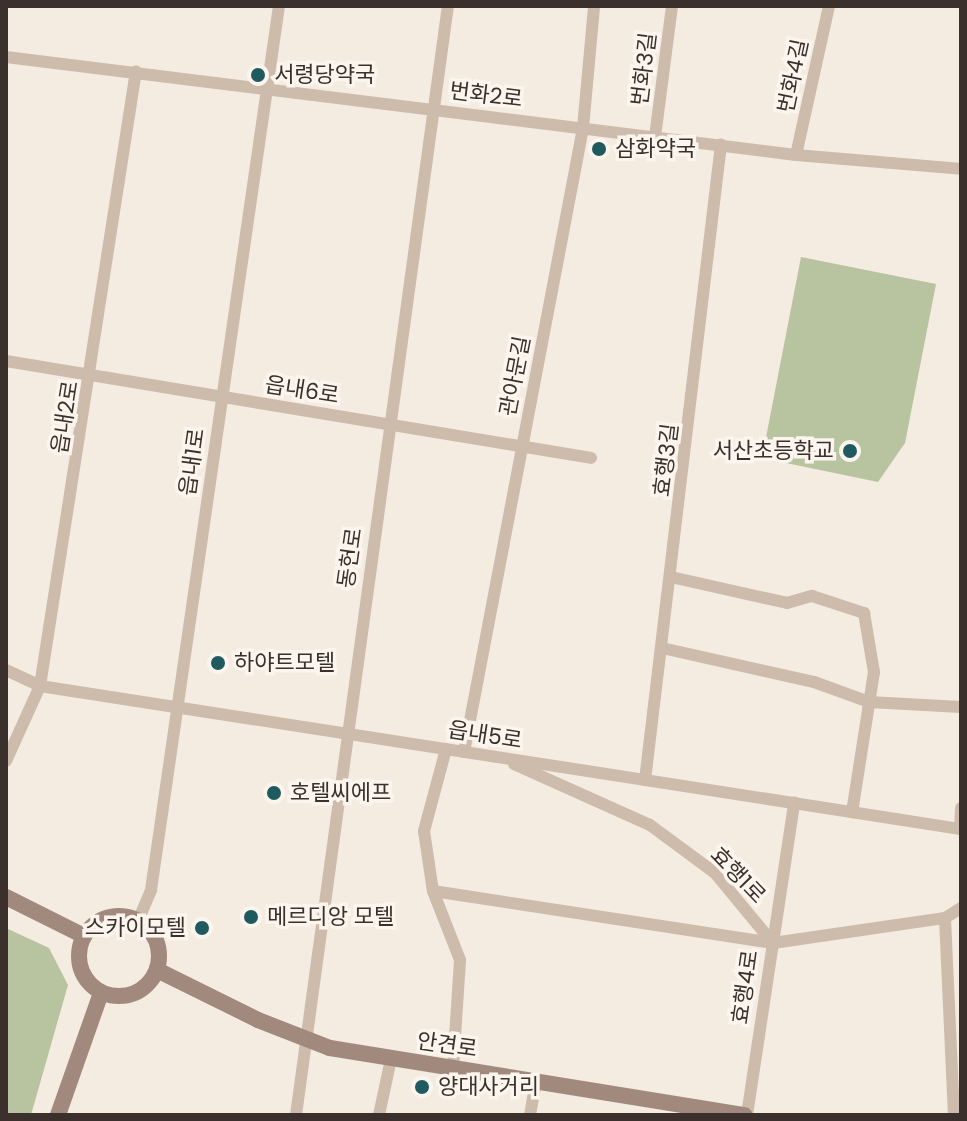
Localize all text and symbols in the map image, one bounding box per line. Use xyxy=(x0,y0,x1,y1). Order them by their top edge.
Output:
street label: 번화3길 xyxy=(626,31,662,107)
street label: 번화4길 xyxy=(772,37,814,115)
place label: 서령당약국 xyxy=(274,62,375,88)
marker: 서령당약국 xyxy=(249,66,267,84)
street label: 번화2로 xyxy=(448,77,524,113)
place label: 삼화약국 xyxy=(615,136,696,162)
marker: 삼화약국 xyxy=(590,140,608,158)
street label: 관아문길 xyxy=(494,334,536,418)
street label: 읍내6로 xyxy=(263,371,341,409)
street label: 읍내2로 xyxy=(46,379,84,455)
street label: 효행3길 xyxy=(648,422,684,498)
street label: 읍내1로 xyxy=(174,427,210,497)
place label: 서산초등학교 xyxy=(713,438,834,464)
marker: 서산초등학교 xyxy=(841,442,859,460)
street label: 동헌로 xyxy=(333,526,367,590)
place label: 하야트모텔 xyxy=(234,650,335,676)
marker: 하야트모텔 xyxy=(209,654,227,672)
street label: 읍내5로 xyxy=(446,716,524,754)
place label: 호텔씨에프 xyxy=(290,780,391,806)
marker: 호텔씨에프 xyxy=(265,784,283,802)
street label: 효행1로 xyxy=(705,841,771,909)
place label: 메르디앙 모텔 xyxy=(267,904,394,930)
marker: 메르디앙 모텔 xyxy=(242,908,260,926)
place label: 스카이모텔 xyxy=(85,915,186,941)
marker: 스카이모텔 xyxy=(193,919,211,937)
street label: 효행4로 xyxy=(727,948,763,1026)
street label: 안견로 xyxy=(415,1028,479,1062)
place label: 양대사거리 xyxy=(438,1074,539,1100)
marker: 양대사거리 xyxy=(413,1078,431,1096)

